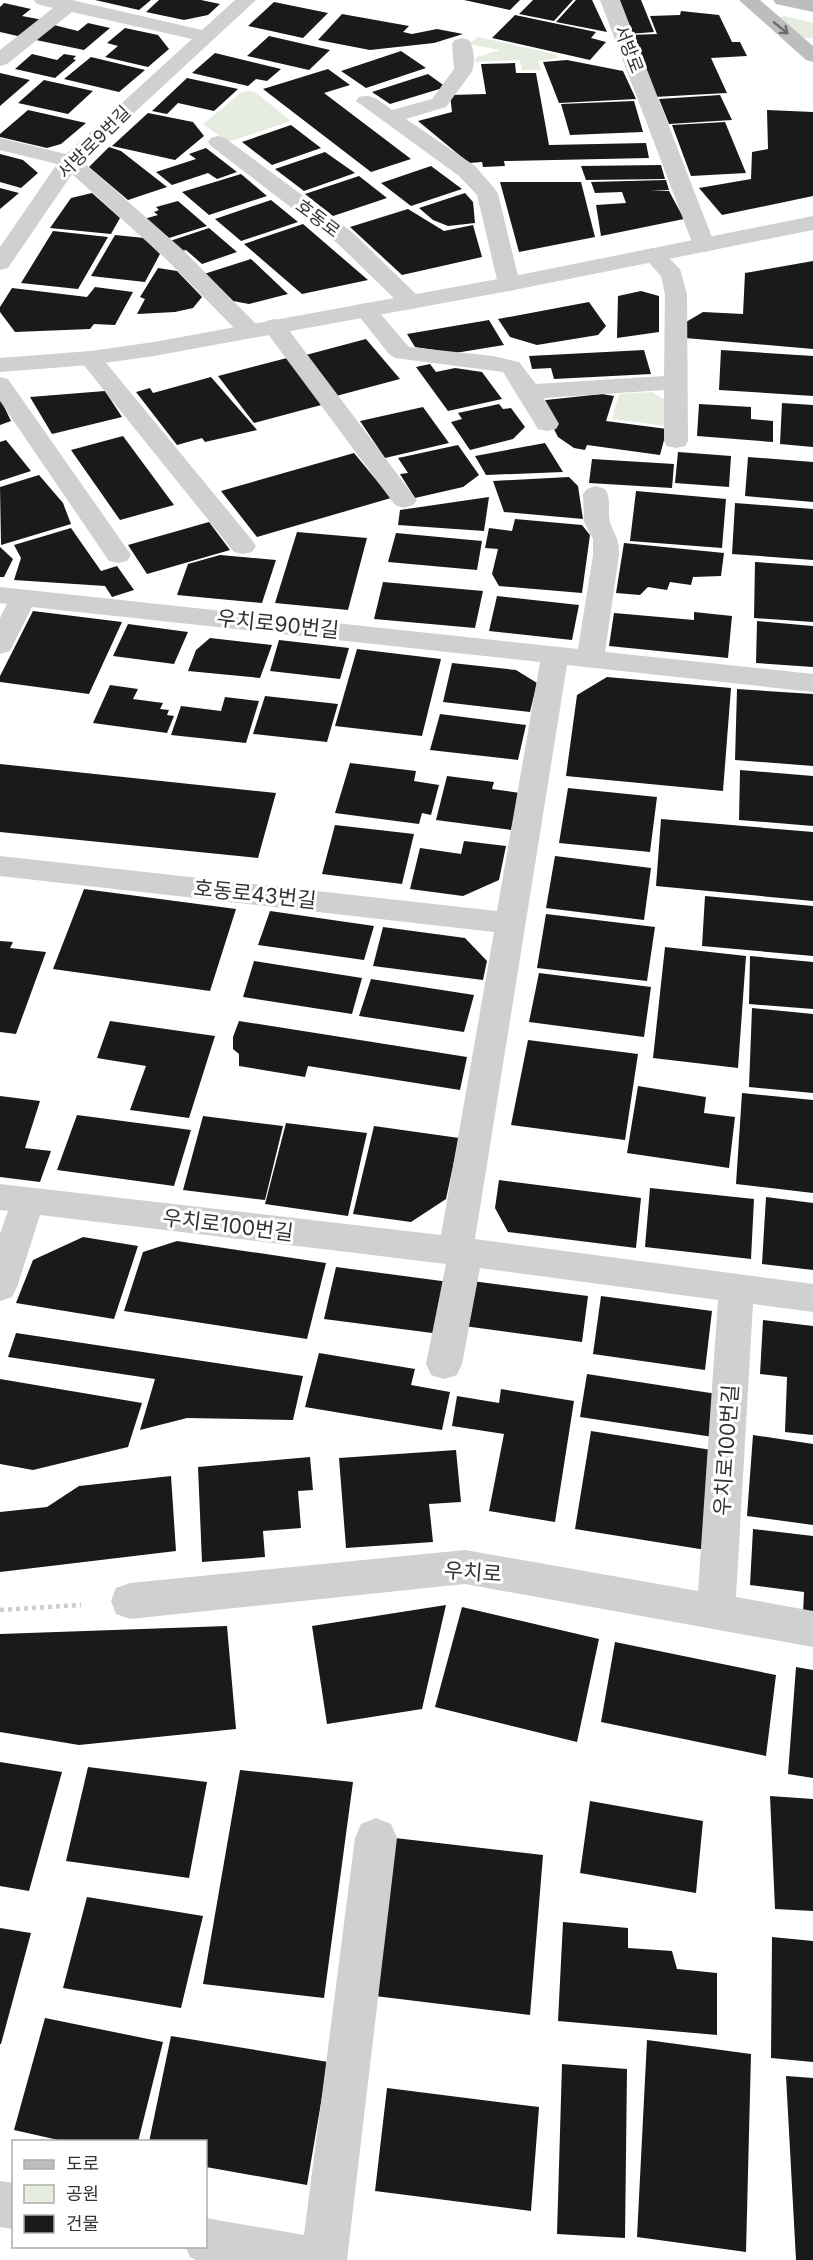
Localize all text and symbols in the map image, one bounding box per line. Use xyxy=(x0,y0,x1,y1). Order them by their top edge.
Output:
street label: 서방로 xyxy=(610,22,648,76)
one-way arrow xyxy=(772,22,788,35)
street label: 서방로9번길 xyxy=(53,101,135,183)
street label: 호동로 xyxy=(292,195,344,241)
street label: 우치로90번길 xyxy=(216,605,340,643)
street label: 호동로43번길 xyxy=(192,875,318,913)
street label: 우치로100번길 xyxy=(161,1205,295,1245)
street label: 우치로100번길 xyxy=(709,1383,743,1517)
street label: 우치로 xyxy=(443,1558,503,1586)
legend xyxy=(12,2140,207,2248)
text: 도로 xyxy=(66,2153,99,2174)
text: 공원 xyxy=(66,2183,99,2204)
text: 건물 xyxy=(66,2213,99,2234)

